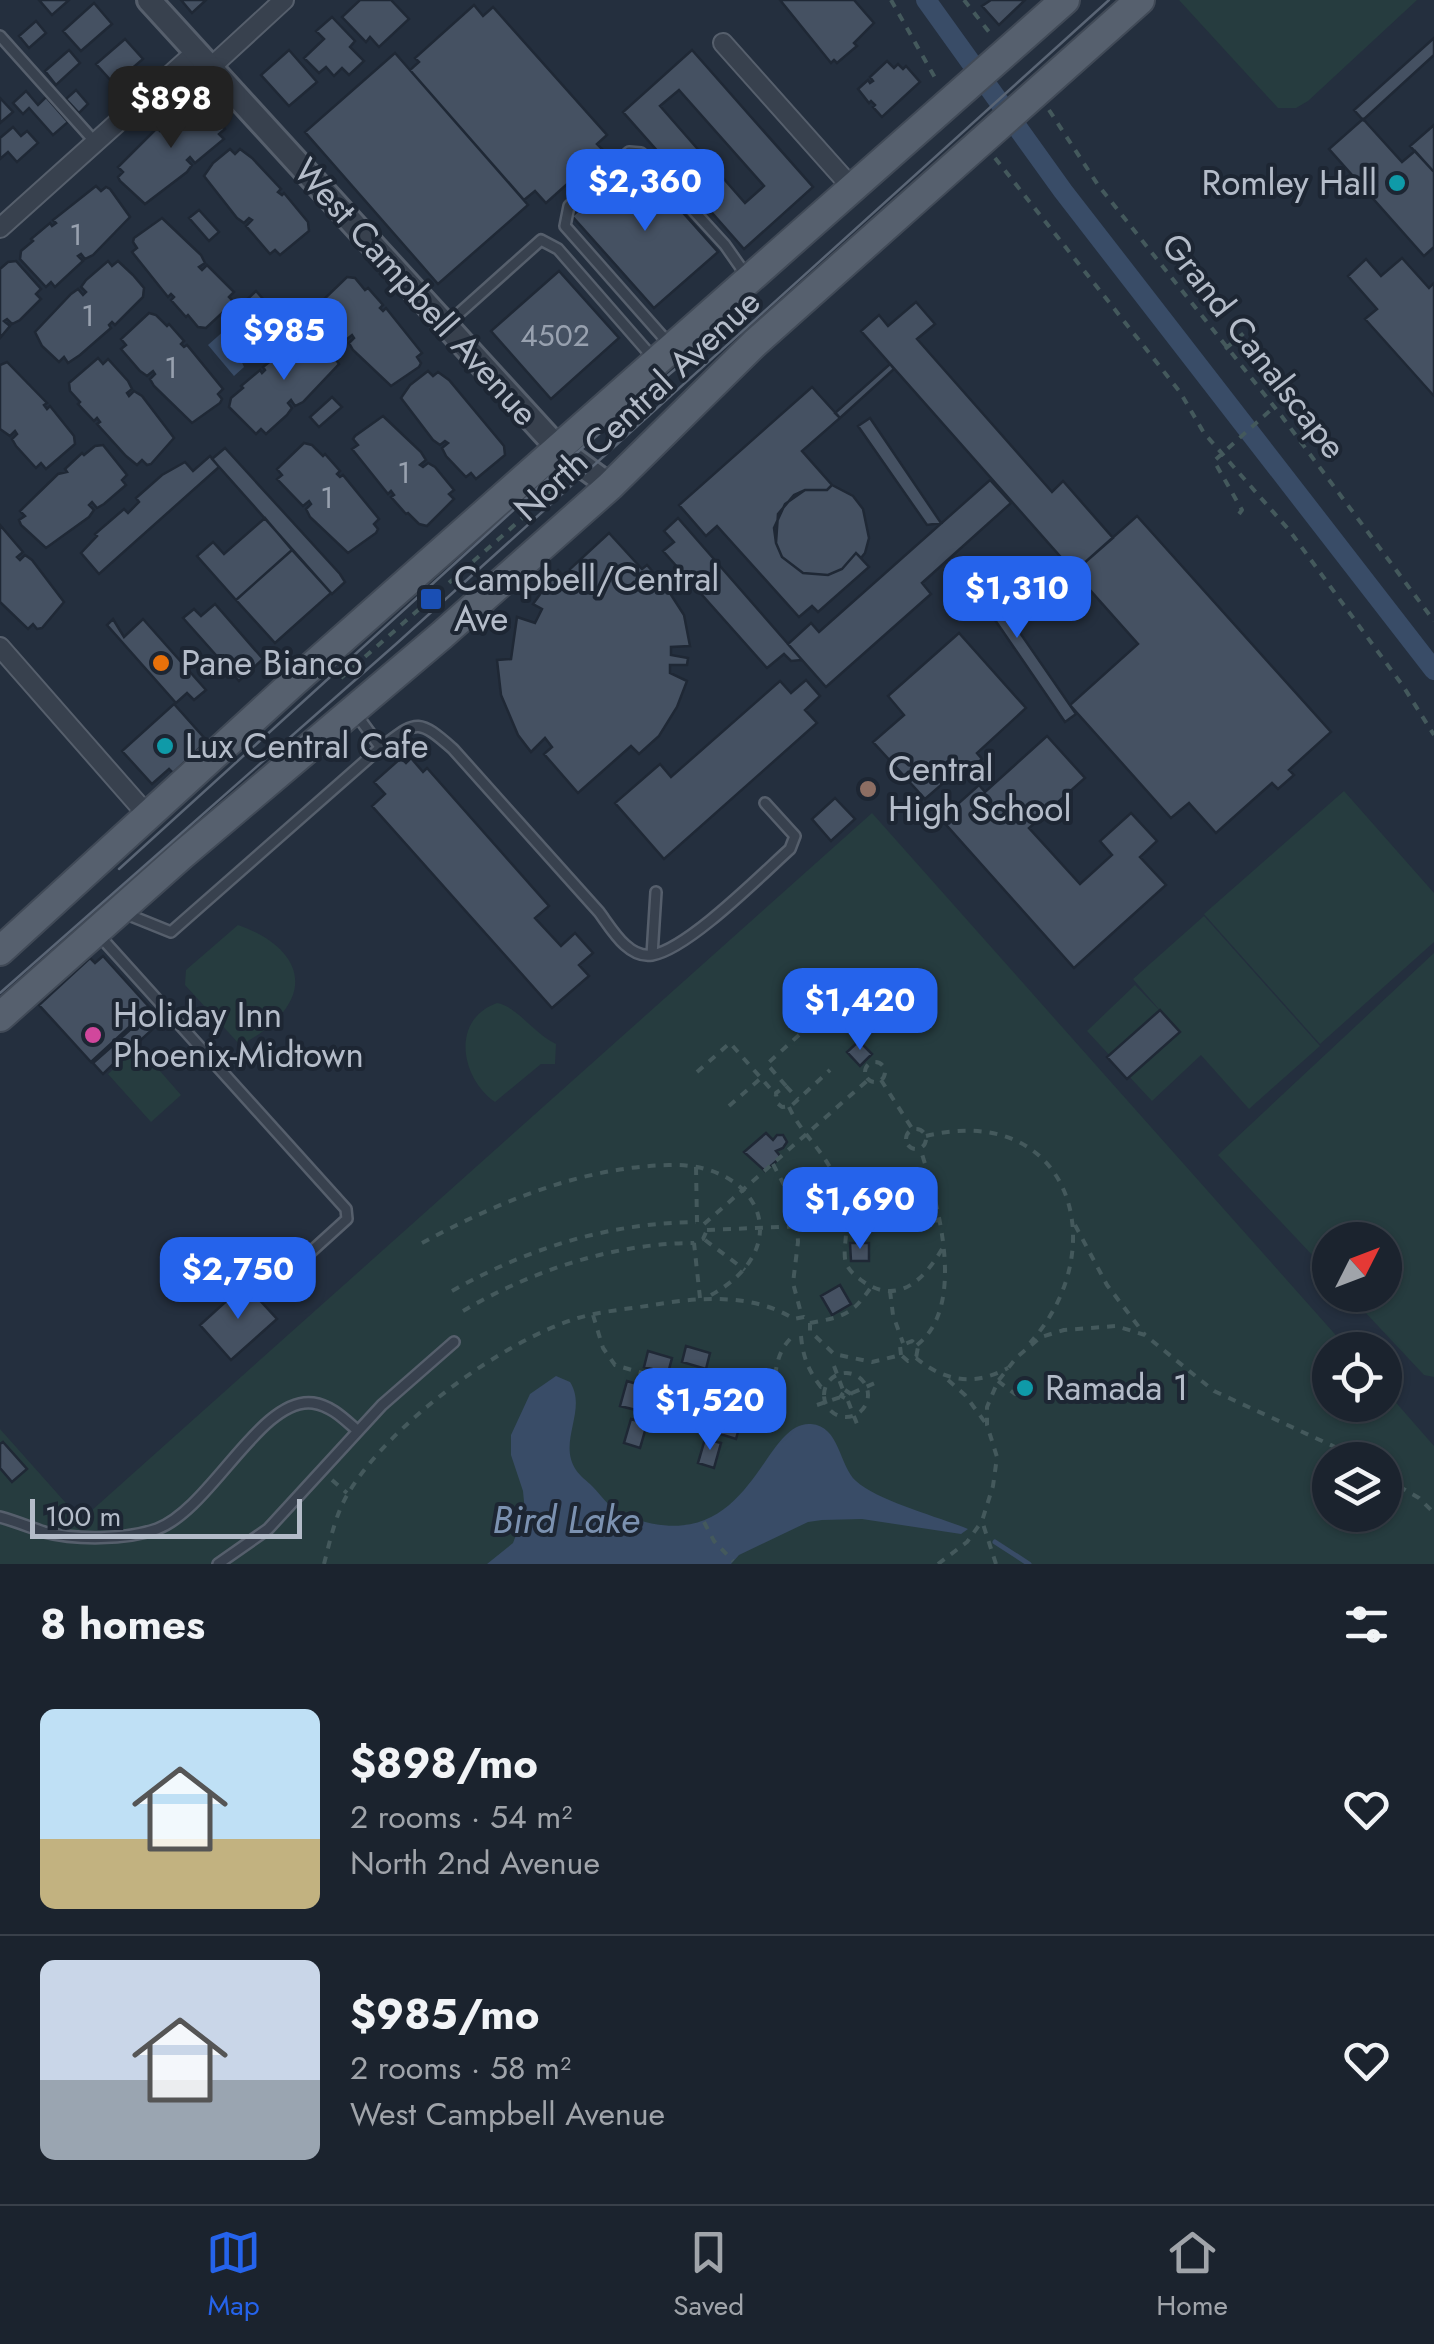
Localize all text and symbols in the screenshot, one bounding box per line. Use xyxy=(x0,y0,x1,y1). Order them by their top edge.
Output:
pin: $898 xyxy=(112,66,230,151)
text: $898 xyxy=(130,75,212,121)
street label: West Campbell Avenue xyxy=(282,147,550,437)
pin: $2,360 xyxy=(564,149,726,234)
text: $2,360 xyxy=(588,158,702,204)
place label: Romley Hall xyxy=(1202,158,1377,208)
marker: Romley Hall xyxy=(1386,172,1408,194)
house number: 1 xyxy=(69,213,83,256)
street label: Grand Canalscape xyxy=(1150,222,1358,470)
street label: North Central Avenue xyxy=(503,277,771,533)
house number: 1 xyxy=(81,294,95,337)
pin: $985 xyxy=(225,298,343,383)
text: $985 xyxy=(243,307,325,353)
house number: 4502 xyxy=(520,314,590,357)
house number: 1 xyxy=(164,346,178,389)
house number: 1 xyxy=(397,451,411,494)
house number: 1 xyxy=(320,476,334,519)
place label: Campbell/Central Ave xyxy=(454,554,719,644)
pin: $1,310 xyxy=(936,556,1098,641)
text: $1,310 xyxy=(965,565,1069,611)
marker: Campbell/Central Ave xyxy=(418,586,444,612)
place label: Pane Bianco xyxy=(181,638,363,688)
marker: Pane Bianco xyxy=(150,652,172,674)
place label: Lux Central Cafe xyxy=(185,721,429,771)
marker: Lux Central Cafe xyxy=(154,735,176,757)
place label: Central High School xyxy=(888,744,1072,834)
marker: Central High School xyxy=(857,778,879,800)
pin: $1,420 xyxy=(779,968,941,1053)
text: $1,420 xyxy=(804,977,916,1023)
place label: Holiday Inn Phoenix-Midtown xyxy=(113,990,364,1080)
marker: Holiday Inn Phoenix-Midtown xyxy=(82,1024,104,1046)
pin: $1,690 xyxy=(779,1167,941,1252)
text: $1,690 xyxy=(805,1176,915,1222)
north arrow xyxy=(1312,1222,1402,1312)
map controls xyxy=(1312,1222,1402,1532)
pin: $2,750 xyxy=(157,1237,319,1322)
text: $2,750 xyxy=(182,1246,294,1292)
button: locate xyxy=(1312,1332,1402,1422)
place label: Ramada 1 xyxy=(1045,1363,1189,1413)
pin: $1,520 xyxy=(629,1368,791,1453)
text: $1,520 xyxy=(655,1377,765,1423)
marker: Ramada 1 xyxy=(1014,1377,1036,1399)
button: layers xyxy=(1312,1442,1402,1532)
water label: Bird Lake xyxy=(492,1492,640,1547)
scale bar xyxy=(30,1494,302,1538)
text: 100 m xyxy=(45,1496,121,1537)
text: 8 homes xyxy=(40,1594,205,1655)
icon: filters xyxy=(1339,1597,1394,1652)
text: $898/mo xyxy=(350,1733,538,1794)
icon: home xyxy=(120,1749,240,1869)
icon: heart xyxy=(1339,1782,1394,1837)
text: 2 rooms · 54 m² xyxy=(350,1794,572,1840)
text: North 2nd Avenue xyxy=(350,1840,600,1886)
text: $985/mo xyxy=(350,1984,539,2045)
icon: home xyxy=(120,2000,240,2120)
icon: heart xyxy=(1339,2033,1394,2088)
text: 2 rooms · 58 m² xyxy=(350,2045,571,2091)
text: West Campbell Avenue xyxy=(350,2091,665,2137)
tab: Map xyxy=(206,2225,261,2326)
tab: Saved xyxy=(673,2225,744,2326)
tab: Home xyxy=(1156,2225,1228,2326)

